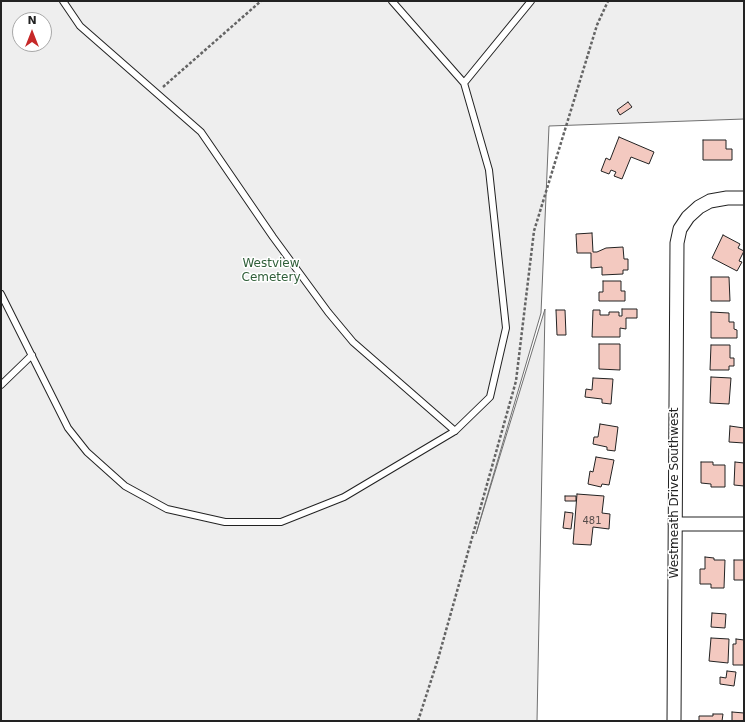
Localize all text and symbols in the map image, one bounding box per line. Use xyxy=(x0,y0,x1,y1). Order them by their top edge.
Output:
north arrow xyxy=(12,12,52,52)
text: N xyxy=(27,14,37,27)
park label: Westview Cemetery xyxy=(242,257,300,285)
street label: Westmeath Drive Southwest xyxy=(668,408,682,578)
house number: 481 xyxy=(582,515,602,527)

